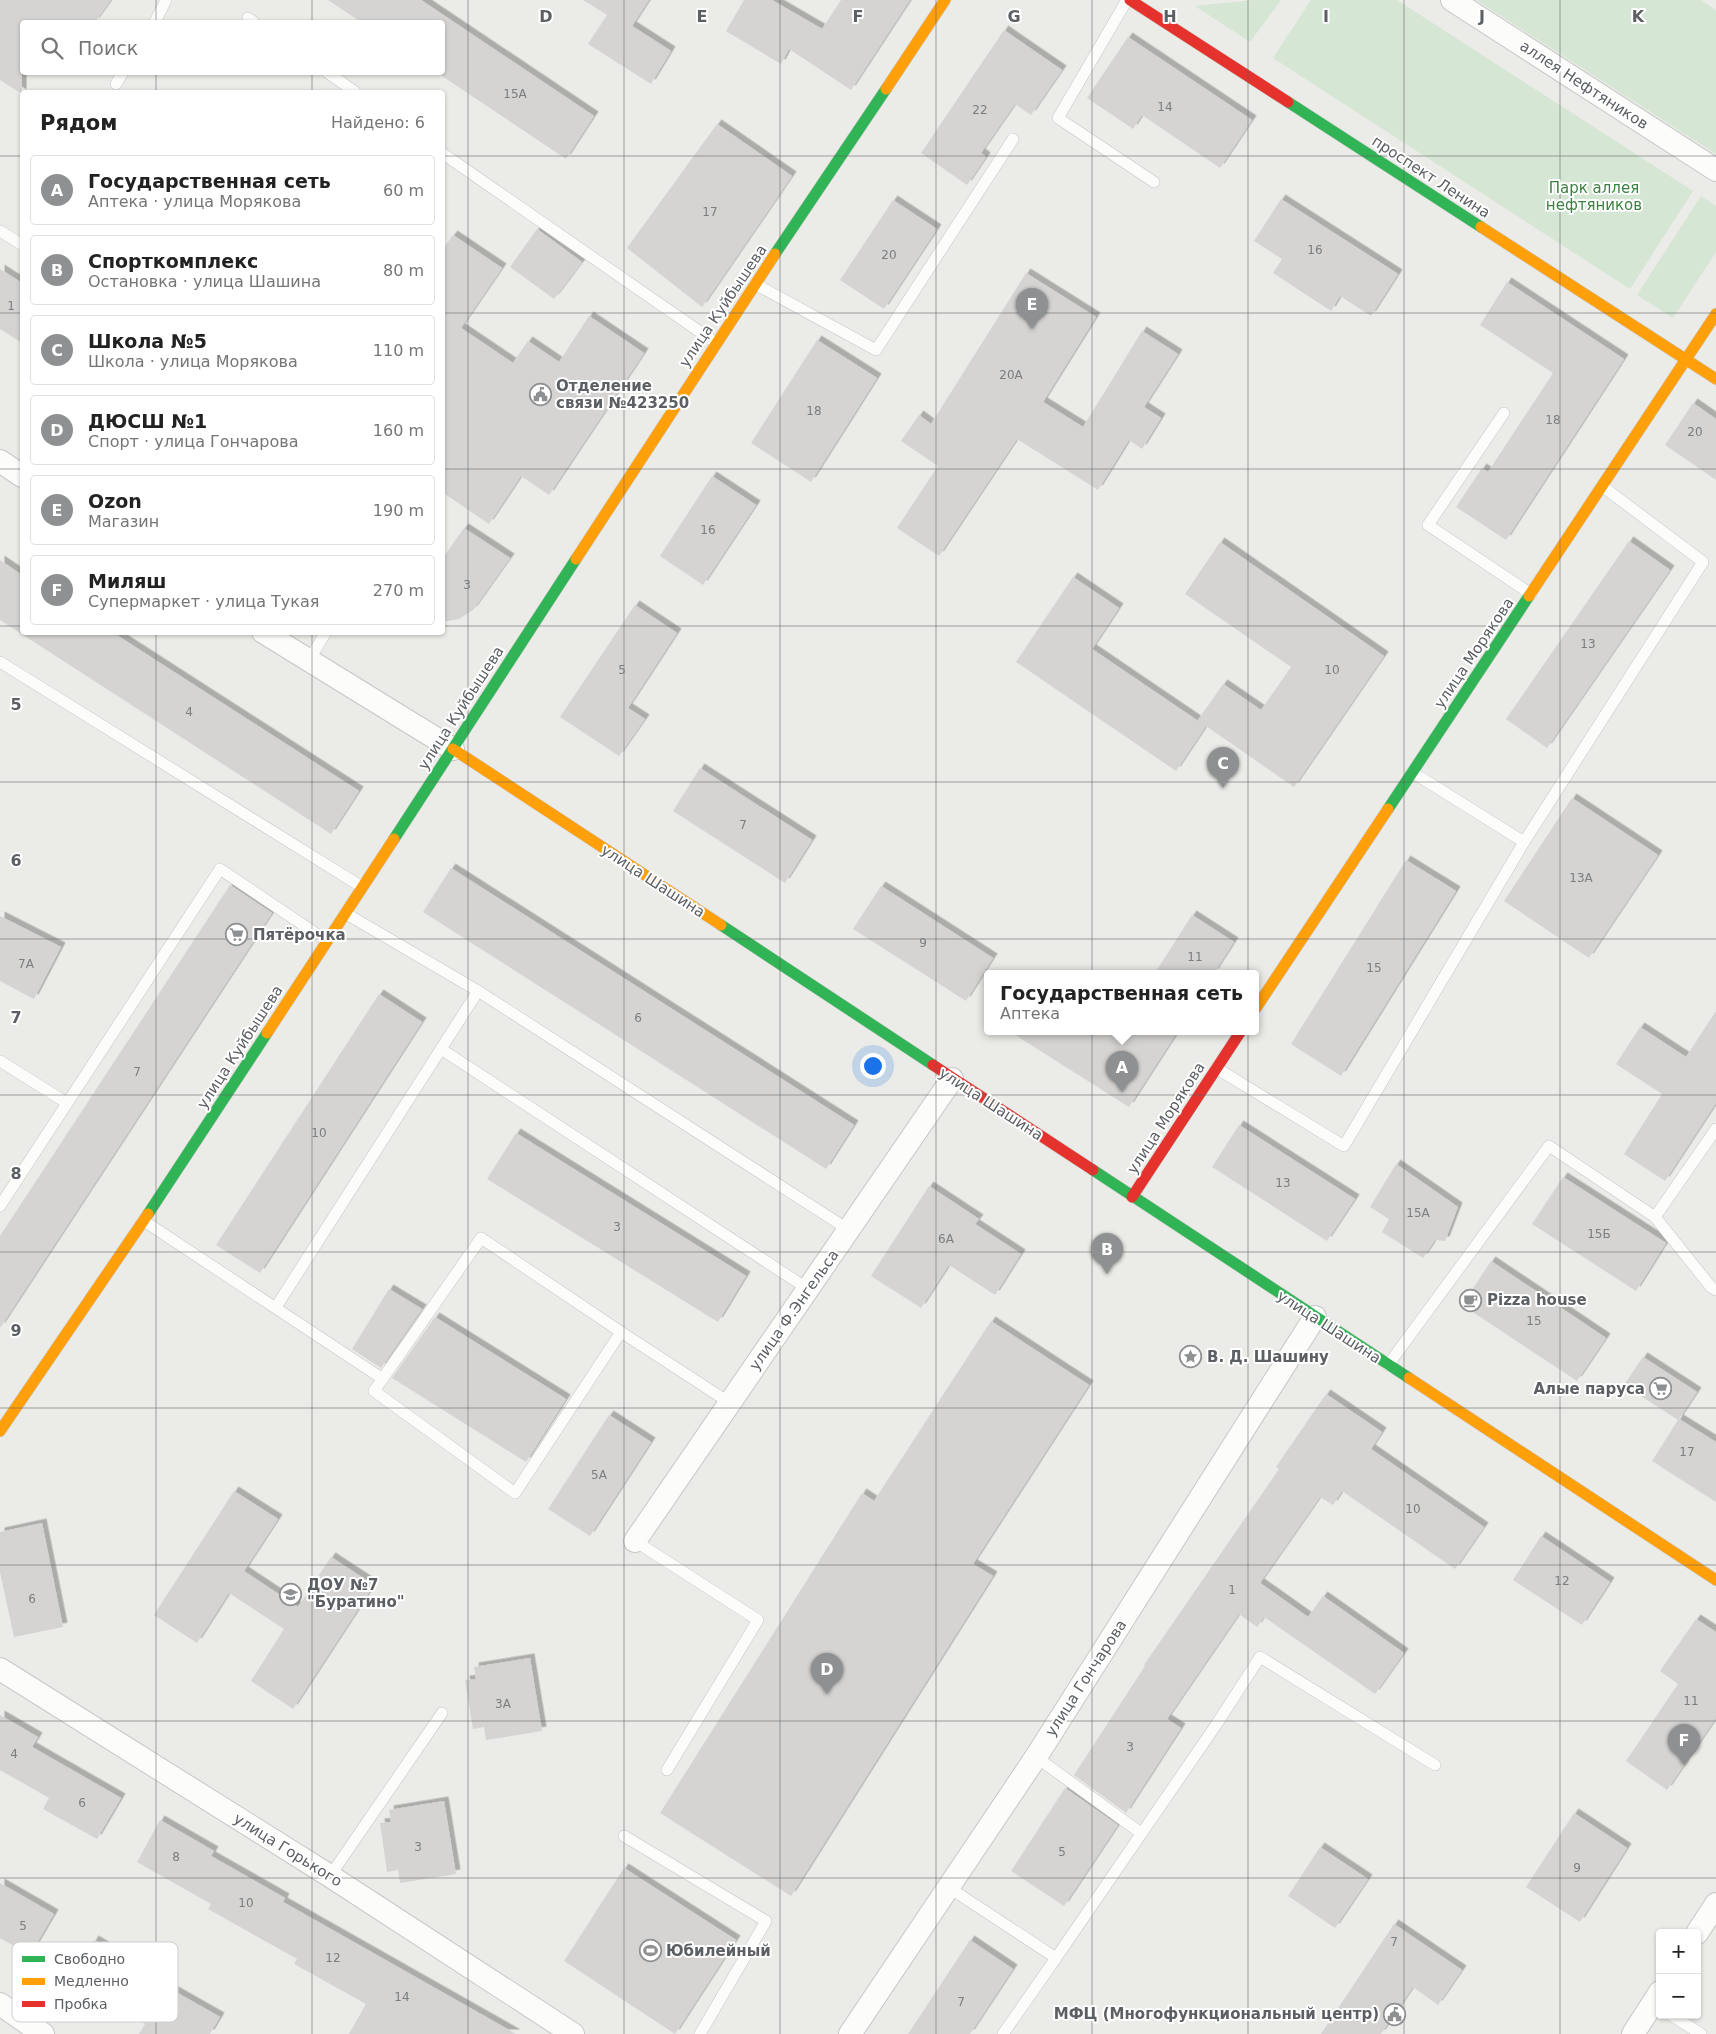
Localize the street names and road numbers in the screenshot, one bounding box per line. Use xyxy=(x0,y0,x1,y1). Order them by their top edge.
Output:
street label: аллея Нефтяников xyxy=(1517,37,1651,133)
street label: проспект Ленина xyxy=(1368,132,1494,222)
street label: улица Куйбышева xyxy=(675,241,771,371)
street label: улица Морякова xyxy=(1430,594,1518,712)
street label: улица Куйбышева xyxy=(414,643,508,773)
street label: улица Шашина xyxy=(598,841,708,921)
street label: улица Куйбышева xyxy=(193,982,287,1112)
street label: улица Морякова xyxy=(1123,1059,1209,1177)
street label: улица Шашина xyxy=(936,1064,1046,1144)
street label: улица Ф.Энгельса xyxy=(746,1246,842,1374)
street label: улица Шашина xyxy=(1274,1287,1384,1367)
street label: улица Гончарова xyxy=(1042,1616,1130,1740)
street label: улица Горького xyxy=(230,1809,346,1891)

